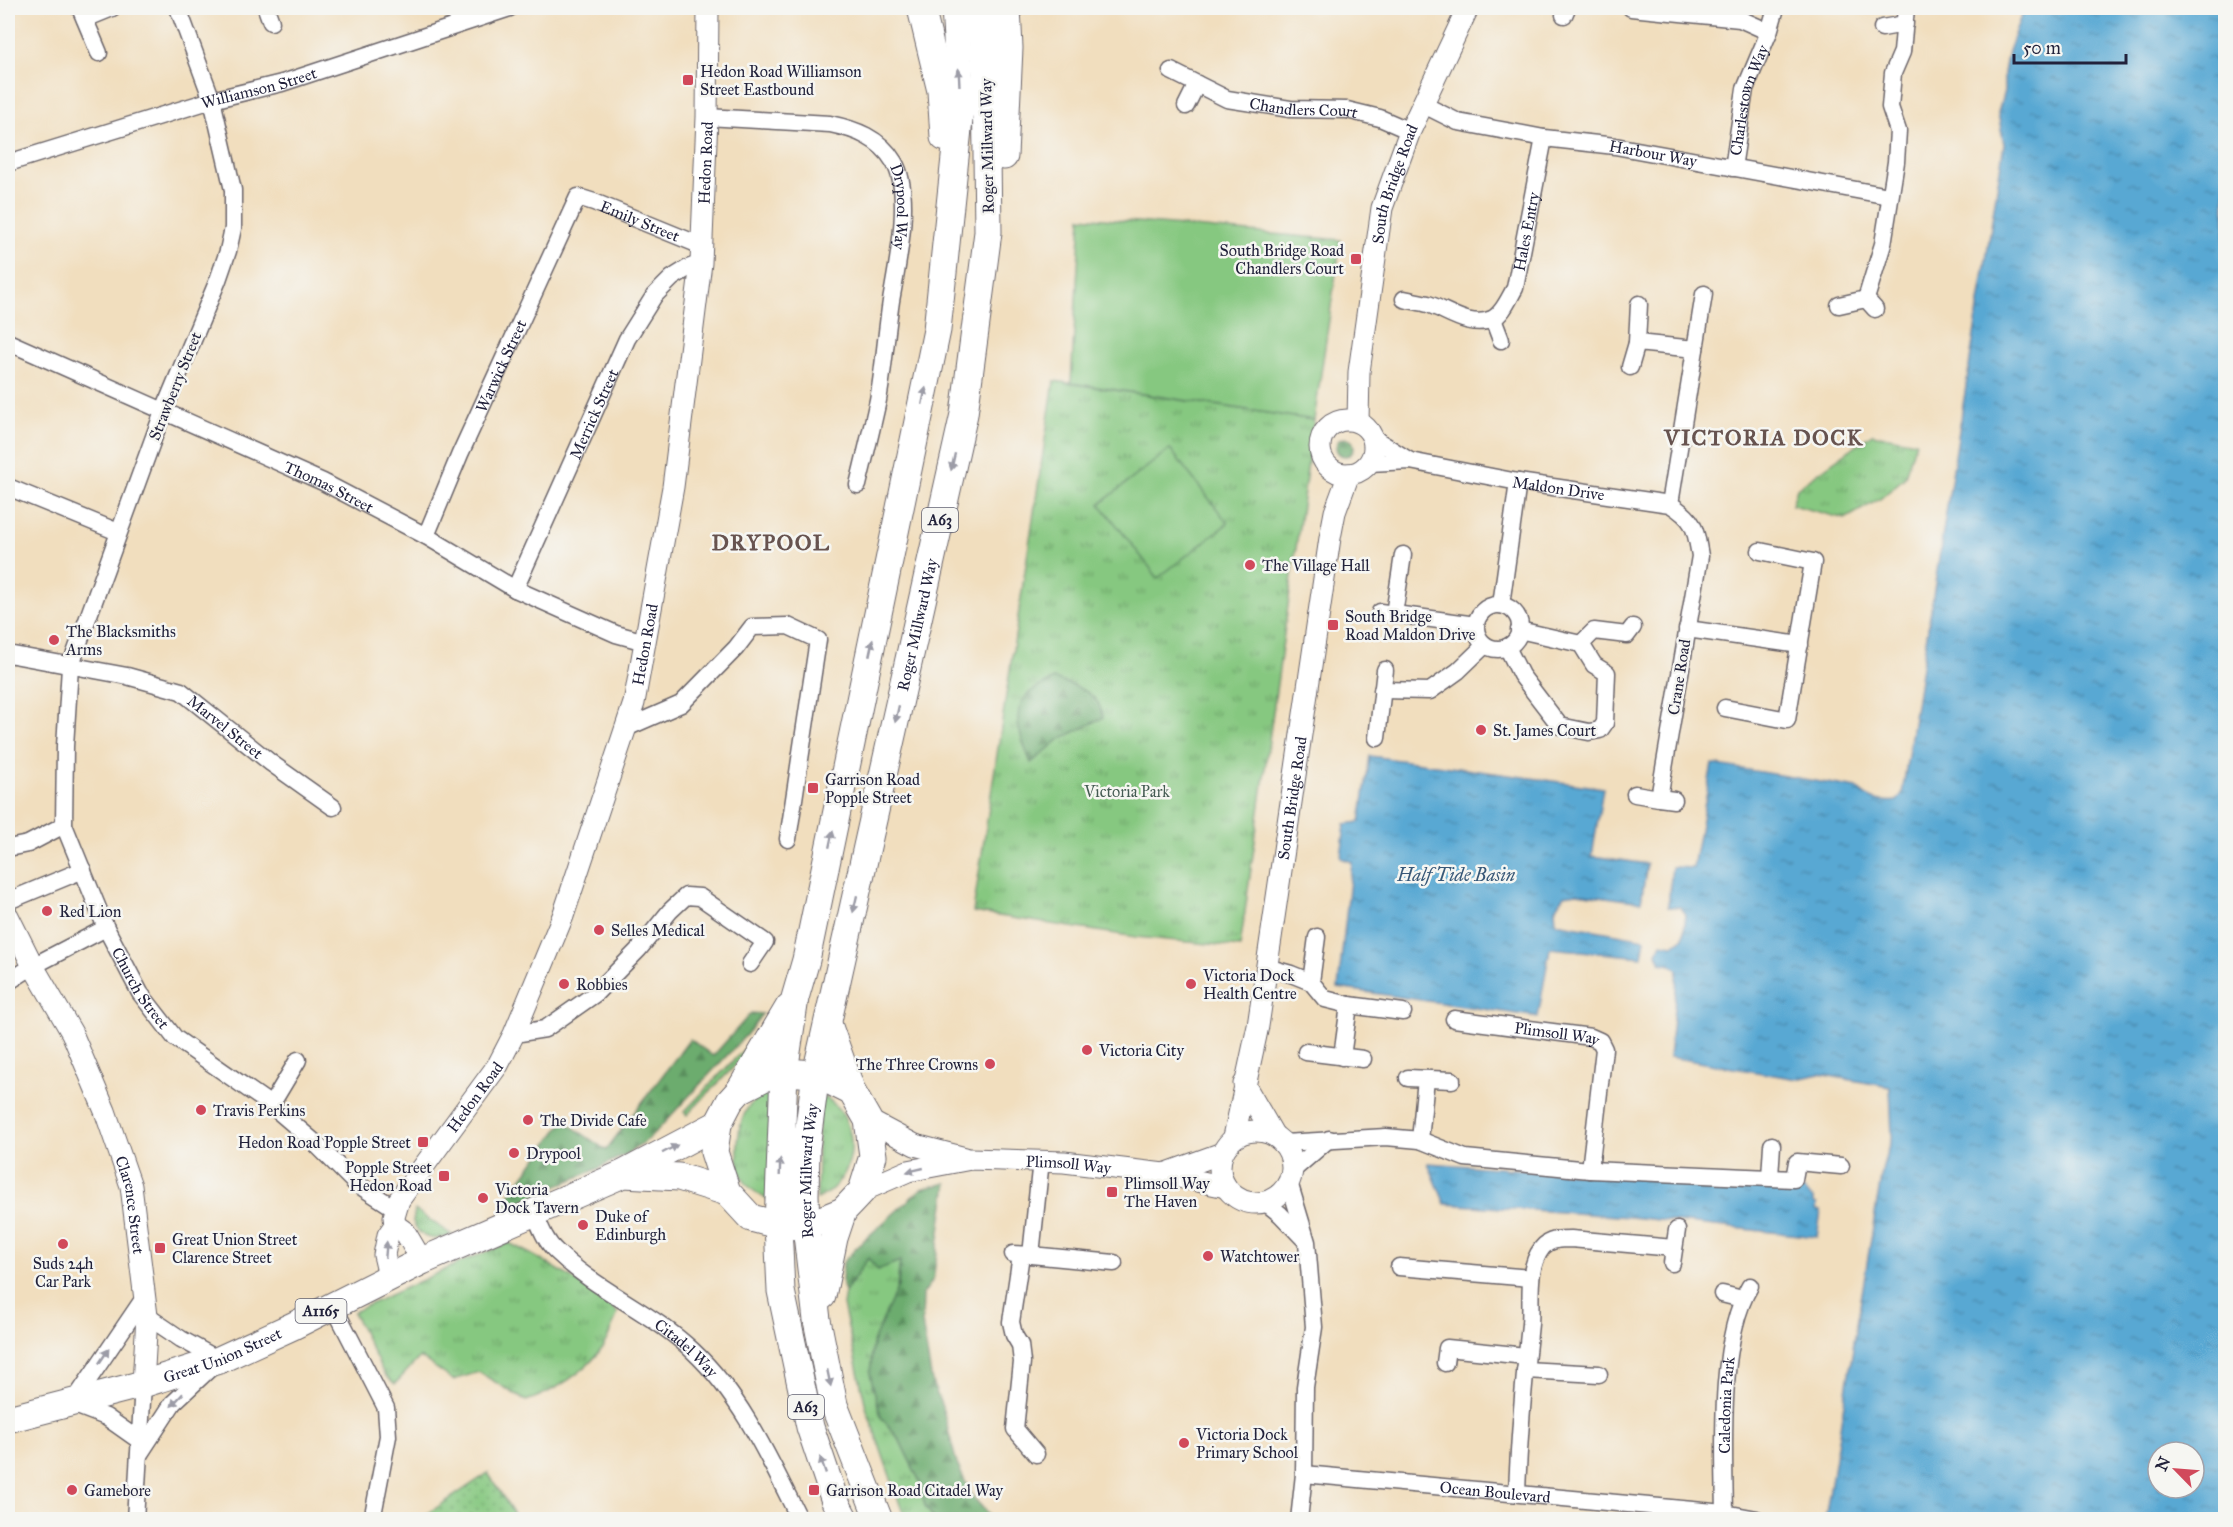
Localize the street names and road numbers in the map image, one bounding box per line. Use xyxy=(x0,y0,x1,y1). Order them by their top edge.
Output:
street label: Charlestown Way xyxy=(1726,41,1772,157)
street label: Williamson Street xyxy=(199,63,319,112)
street label: Roger Millward Way xyxy=(976,78,999,214)
street label: Chandlers Court xyxy=(1248,93,1360,122)
street label: Hedon Road xyxy=(694,121,716,205)
street label: South Bridge Road xyxy=(1368,121,1421,245)
street label: Harbour Way xyxy=(1608,136,1699,170)
street label: Drypool Way xyxy=(887,161,913,252)
street label: Hales Entry xyxy=(1509,190,1543,273)
street label: Emily Street xyxy=(597,196,683,246)
street label: Warwick Street xyxy=(471,316,530,415)
street label: Strawberry Street xyxy=(145,329,205,443)
street label: Merrick Street xyxy=(565,365,622,462)
street label: Thomas Street xyxy=(281,457,377,517)
street label: Maldon Drive xyxy=(1511,472,1606,504)
road number: A63 xyxy=(922,508,958,532)
street label: Roger Millward Way xyxy=(893,556,941,693)
street label: Hedon Road xyxy=(628,602,661,687)
street label: Crane Road xyxy=(1664,638,1694,716)
street label: Marvel Street xyxy=(184,691,267,763)
street label: South Bridge Road xyxy=(1273,735,1310,861)
street label: Church Street xyxy=(108,944,174,1033)
street label: Plimsoll Way xyxy=(1513,1018,1603,1049)
street label: Hedon Road xyxy=(443,1058,507,1136)
street label: Roger Millward Way xyxy=(795,1102,821,1240)
street label: Plimsoll Way xyxy=(1025,1151,1113,1177)
street label: Clarence Street xyxy=(112,1153,149,1255)
road number: A1165 xyxy=(296,1299,346,1323)
street label: Citadel Way xyxy=(651,1314,723,1381)
street label: Great Union Street xyxy=(161,1323,285,1386)
street label: Caledonia Park xyxy=(1714,1355,1738,1454)
road number: A63 xyxy=(788,1395,824,1419)
street label: Ocean Boulevard xyxy=(1439,1477,1551,1506)

